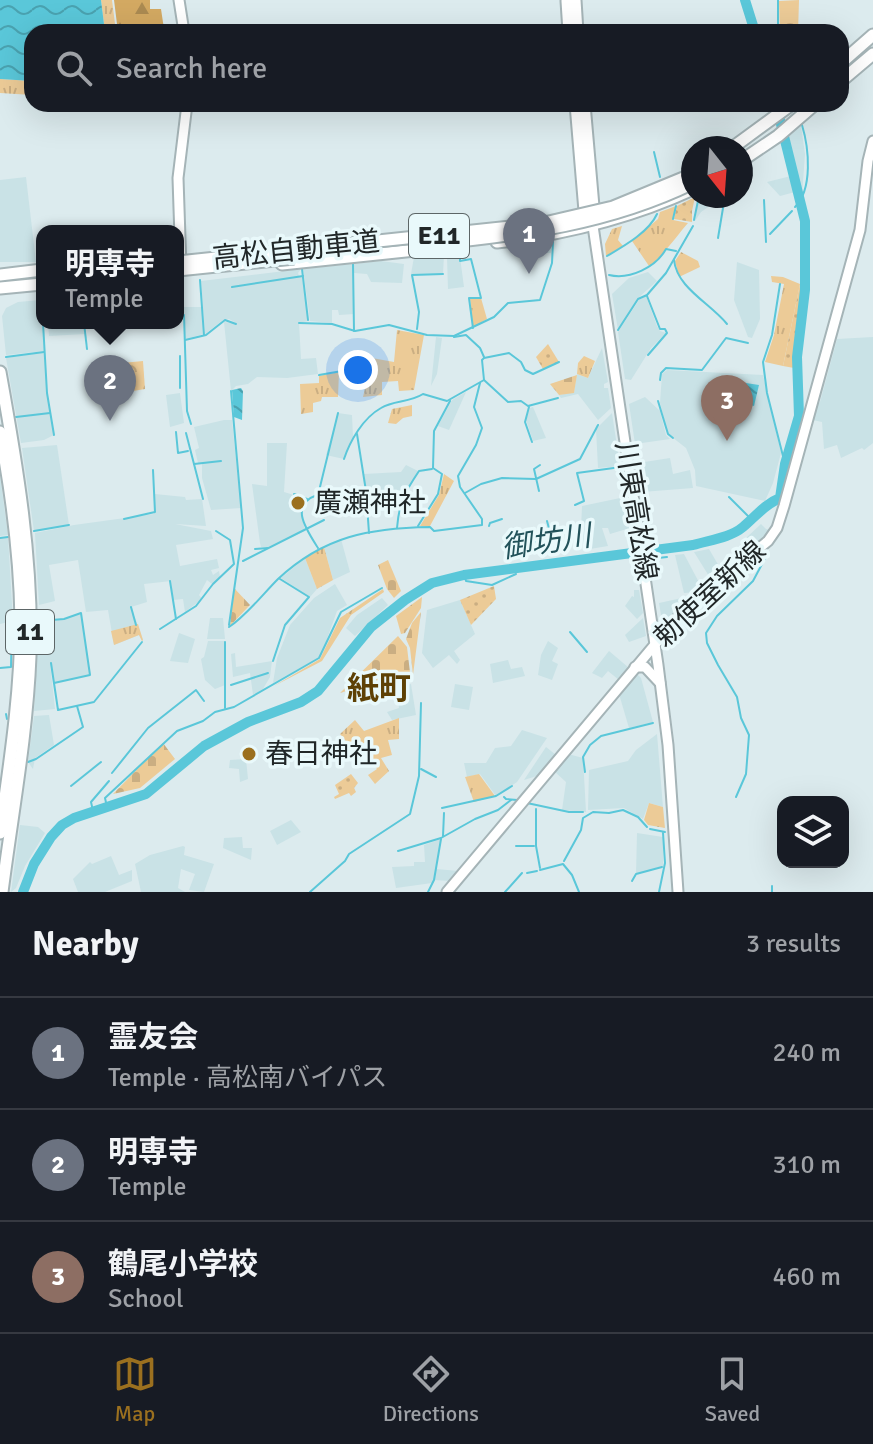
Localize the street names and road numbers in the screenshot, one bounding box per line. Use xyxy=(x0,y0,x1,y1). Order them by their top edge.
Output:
road number: E11 xyxy=(409,214,469,258)
street label: 高松自動車道 xyxy=(211,224,381,276)
street label: 川東高松線 xyxy=(608,439,664,583)
street label: 勅使室新線 xyxy=(647,534,773,654)
road number: 11 xyxy=(6,610,54,654)

